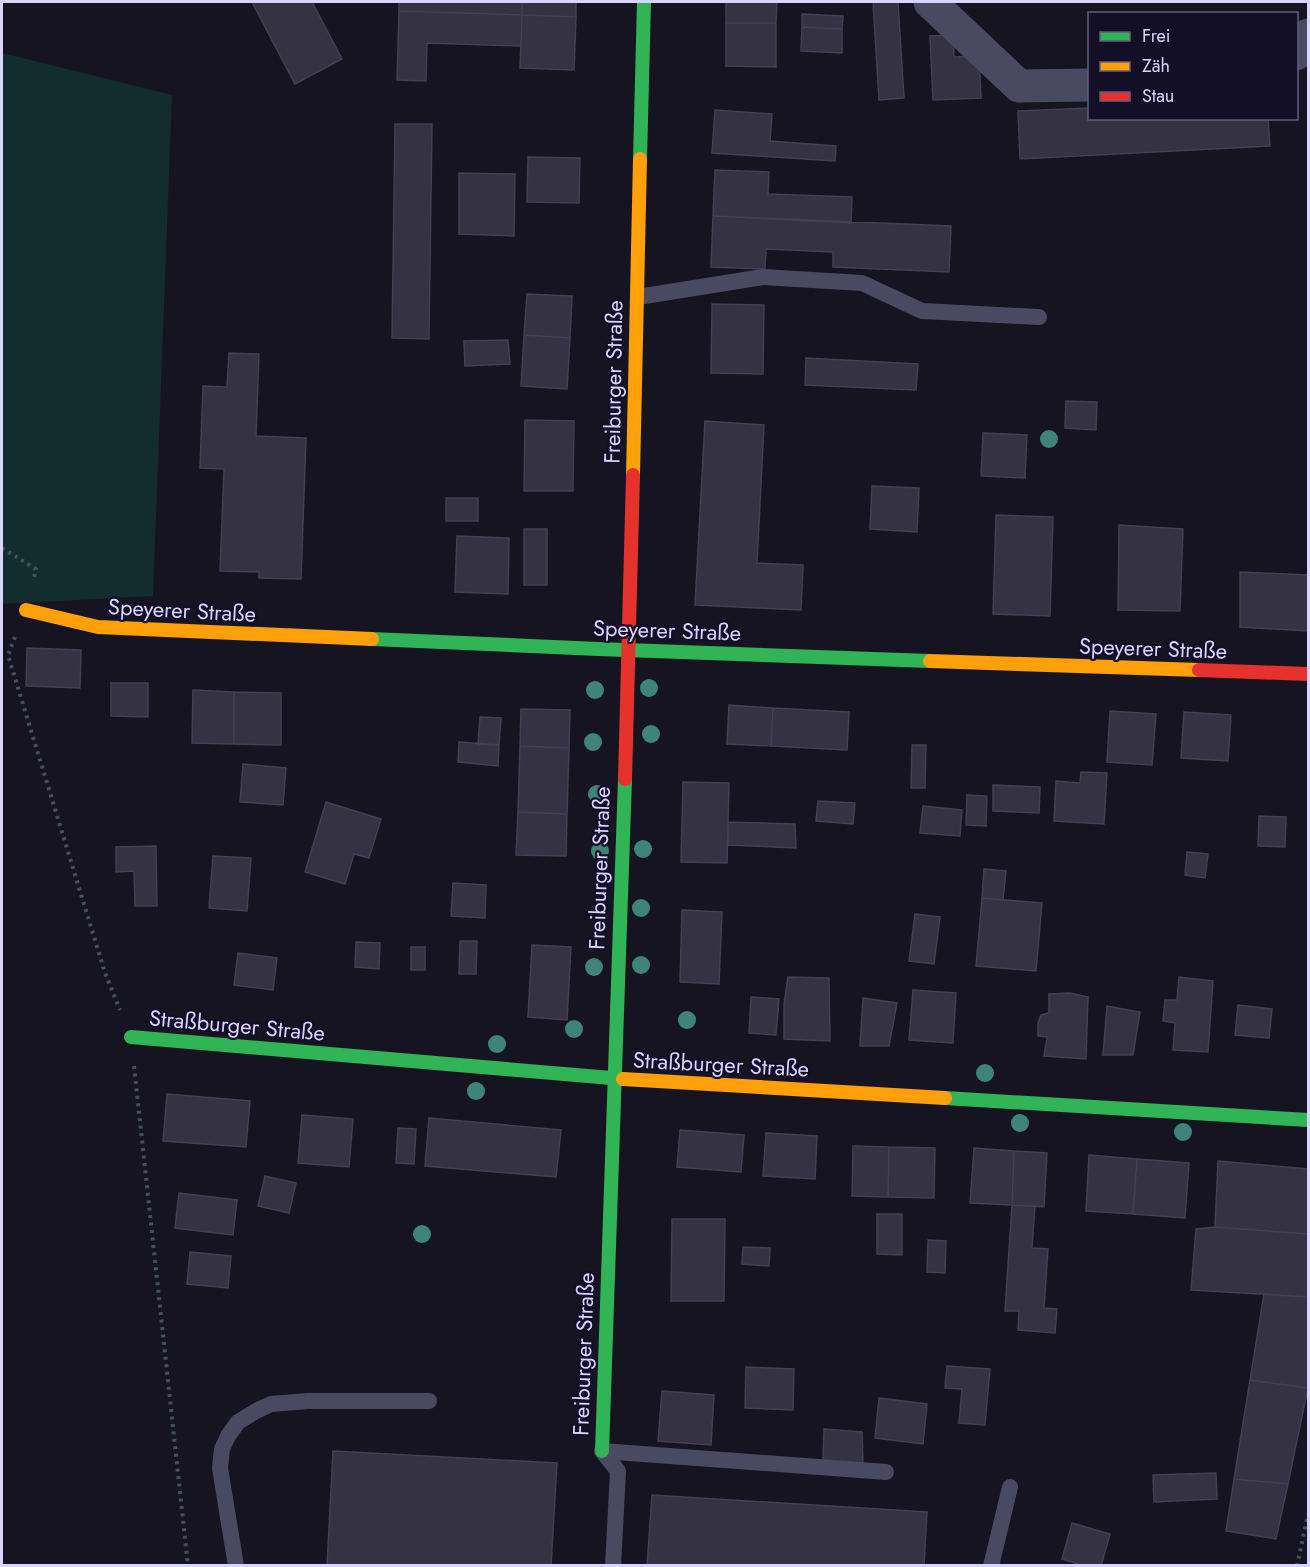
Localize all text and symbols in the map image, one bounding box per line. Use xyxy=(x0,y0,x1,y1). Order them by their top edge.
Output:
legend xyxy=(1088,12,1298,120)
text: Frei xyxy=(1142,23,1171,49)
text: Zäh xyxy=(1142,53,1170,79)
text: Stau xyxy=(1142,83,1174,109)
street label: Freiburger Straße xyxy=(596,300,630,464)
street label: Speyerer Straße xyxy=(107,590,257,630)
street label: Speyerer Straße xyxy=(592,611,742,649)
street label: Speyerer Straße xyxy=(1078,629,1228,667)
street label: Freiburger Straße xyxy=(580,786,618,950)
street label: Straßburger Straße xyxy=(148,1001,326,1049)
street label: Straßburger Straße xyxy=(632,1043,810,1085)
street label: Freiburger Straße xyxy=(564,1272,602,1436)

